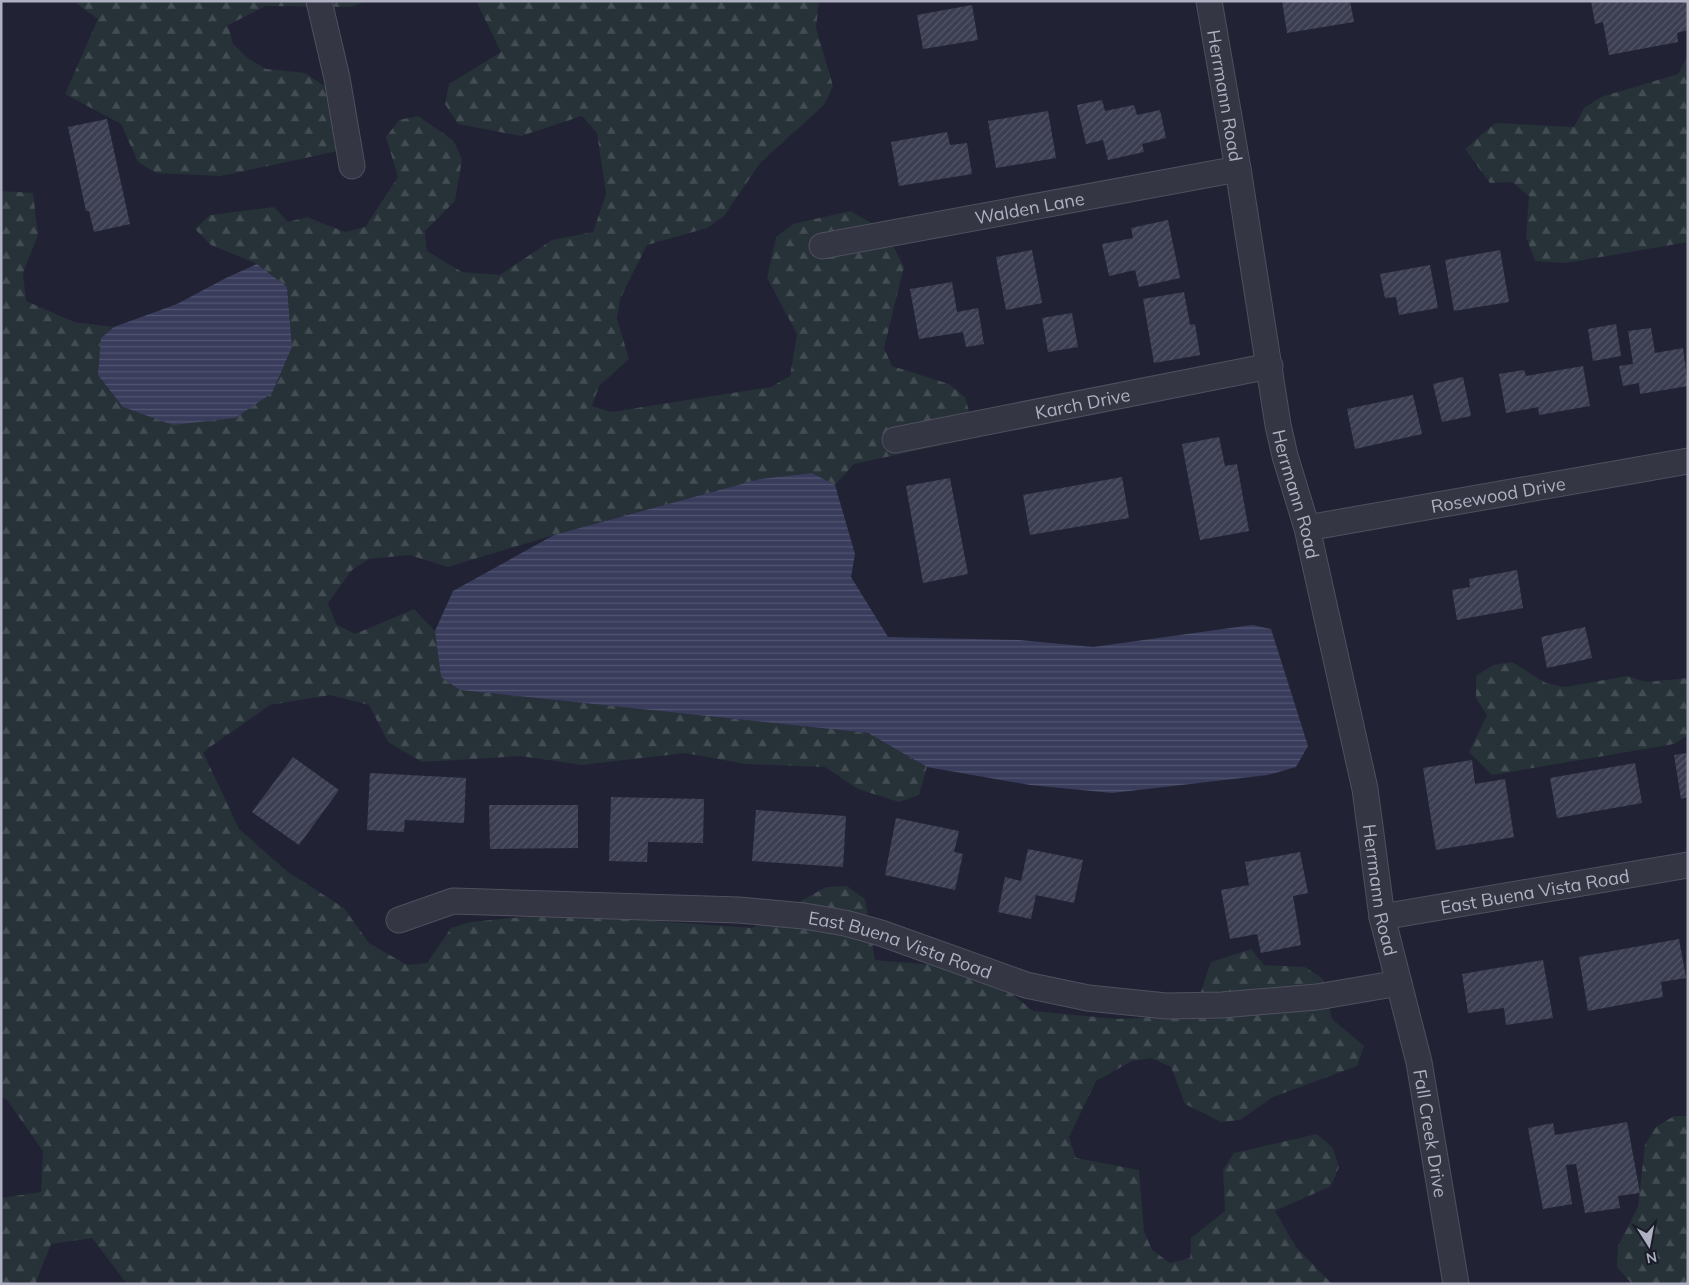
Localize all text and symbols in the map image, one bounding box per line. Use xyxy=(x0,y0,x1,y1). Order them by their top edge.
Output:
street label: Herrmann Road xyxy=(1203,28,1248,163)
street label: Walden Lane xyxy=(973,186,1086,229)
street label: Karch Drive xyxy=(1033,382,1132,424)
street label: Herrmann Road xyxy=(1268,427,1325,561)
street label: Rosewood Drive xyxy=(1429,471,1567,518)
street label: Herrmann Road xyxy=(1358,822,1403,958)
street label: East Buena Vista Road xyxy=(1439,864,1631,918)
street label: East Buena Vista Road xyxy=(807,905,995,983)
street label: Fall Creek Drive xyxy=(1409,1067,1453,1199)
north arrow xyxy=(1624,1220,1674,1270)
text: N xyxy=(1645,1248,1658,1268)

